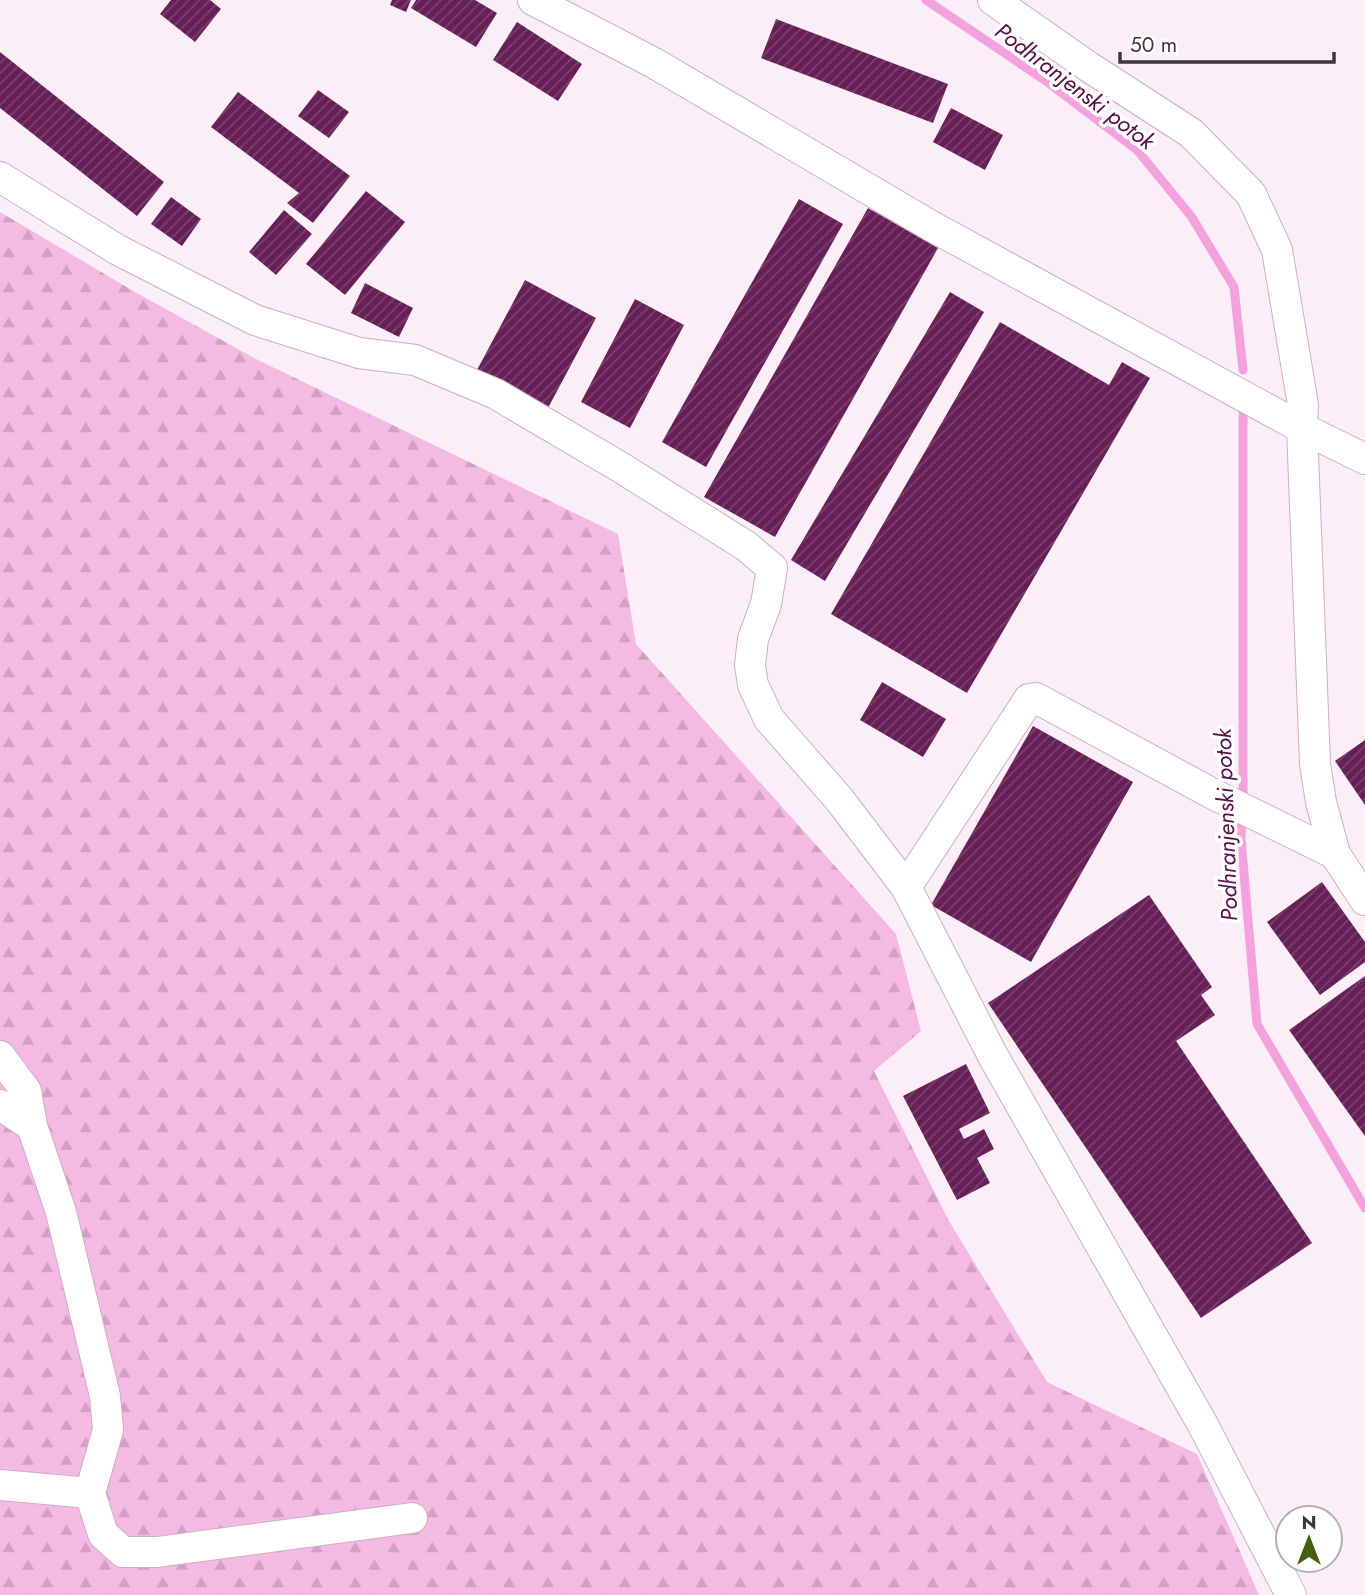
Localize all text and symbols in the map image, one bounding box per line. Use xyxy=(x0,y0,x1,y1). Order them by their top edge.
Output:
water label: Podhranjenski potok xyxy=(988,14,1163,158)
scale bar xyxy=(1120,21,1334,65)
text: 50 m xyxy=(1130,30,1177,60)
water label: Podhranjenski potok xyxy=(1206,727,1246,922)
north arrow xyxy=(1274,1504,1344,1574)
text: N xyxy=(1301,1509,1317,1536)

